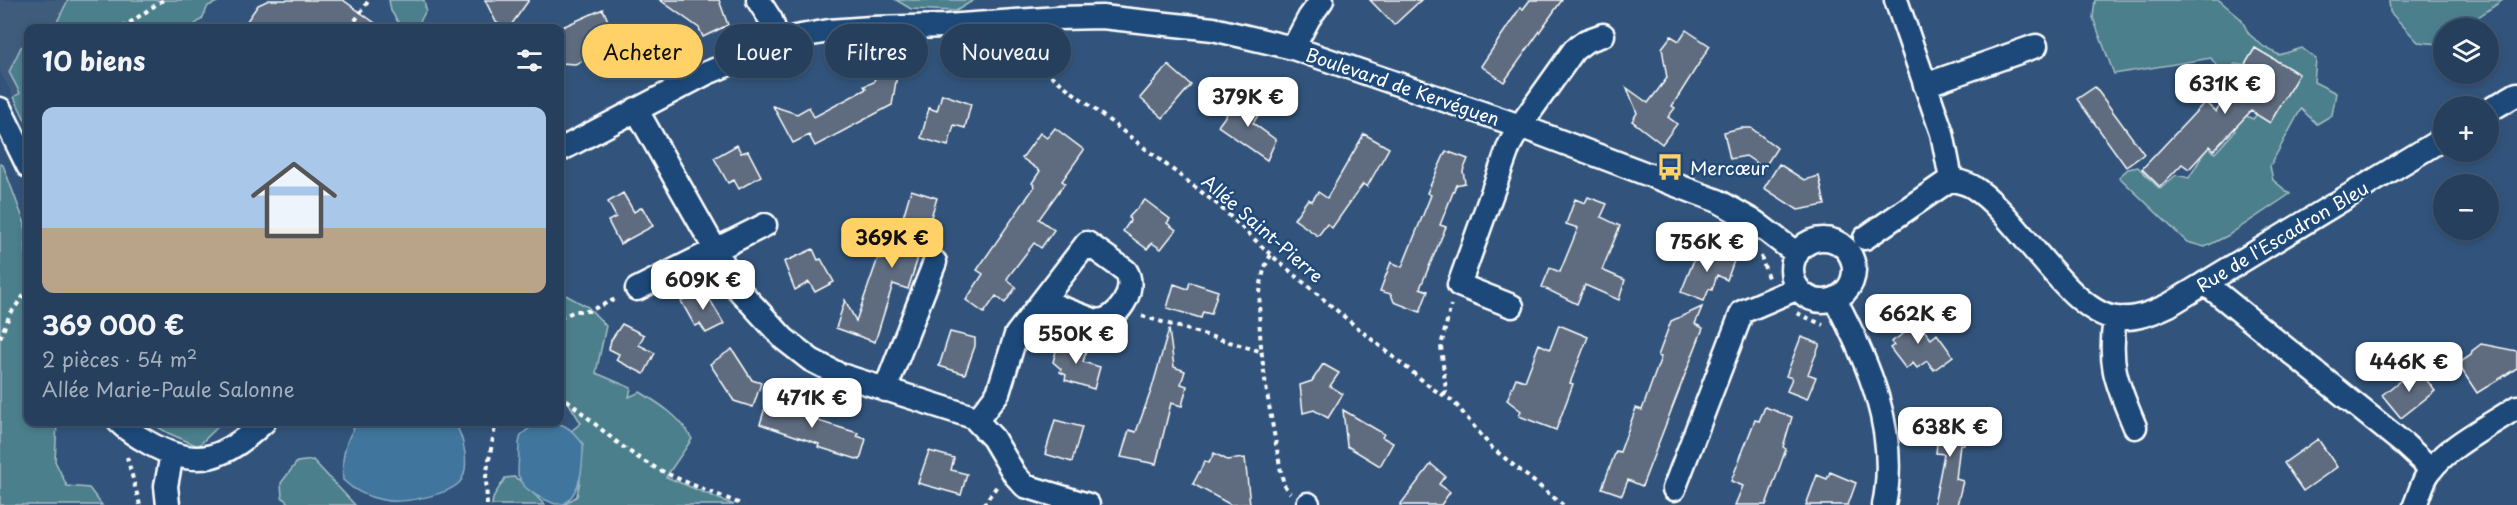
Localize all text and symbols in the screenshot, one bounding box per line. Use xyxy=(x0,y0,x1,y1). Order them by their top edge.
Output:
map controls xyxy=(2433,18,2499,240)
button: layers xyxy=(2433,18,2499,84)
chip: Acheter xyxy=(582,24,703,78)
chip: Louer xyxy=(715,24,813,78)
chip: Filtres xyxy=(825,24,928,78)
chip: Nouveau xyxy=(940,24,1071,78)
street label: Boulevard de Kervéguen xyxy=(1302,40,1504,132)
text: 10 biens xyxy=(42,41,145,80)
icon: filters xyxy=(513,44,546,77)
pin: 631K € xyxy=(2176,64,2274,115)
text: 631K € xyxy=(2189,68,2261,98)
pin: 379K € xyxy=(1199,77,1297,128)
text: 379K € xyxy=(1212,81,1284,111)
button: + xyxy=(2433,96,2499,162)
icon: home xyxy=(240,146,348,254)
bus stop icon: Mercœur xyxy=(1655,152,1685,182)
place label: Mercœur xyxy=(1690,154,1769,181)
street label: Allée Saint-Pierre xyxy=(1196,168,1330,288)
street label: Rue de l'Escadron Bleu xyxy=(2191,174,2373,298)
button: − xyxy=(2433,174,2499,240)
pin: 369K € xyxy=(843,218,941,269)
text: 369K € xyxy=(855,222,929,252)
pin: 756K € xyxy=(1658,222,1756,273)
text: 756K € xyxy=(1670,226,1744,256)
pin: 609K € xyxy=(654,260,752,311)
text: 609K € xyxy=(665,264,741,294)
pin: 662K € xyxy=(1869,294,1967,345)
text: 662K € xyxy=(1879,298,1957,328)
text: 369 000 € xyxy=(42,305,184,344)
pin: 550K € xyxy=(1027,314,1125,365)
text: 550K € xyxy=(1038,318,1114,348)
pin: 446K € xyxy=(2360,342,2458,393)
text: 2 pièces · 54 m² xyxy=(42,344,197,374)
text: 446K € xyxy=(2370,346,2448,376)
text: Allée Marie-Paule Salonne xyxy=(42,374,295,404)
pin: 471K € xyxy=(763,378,861,429)
text: 471K € xyxy=(777,382,847,412)
pin: 638K € xyxy=(1901,407,1999,458)
text: 638K € xyxy=(1912,411,1988,441)

